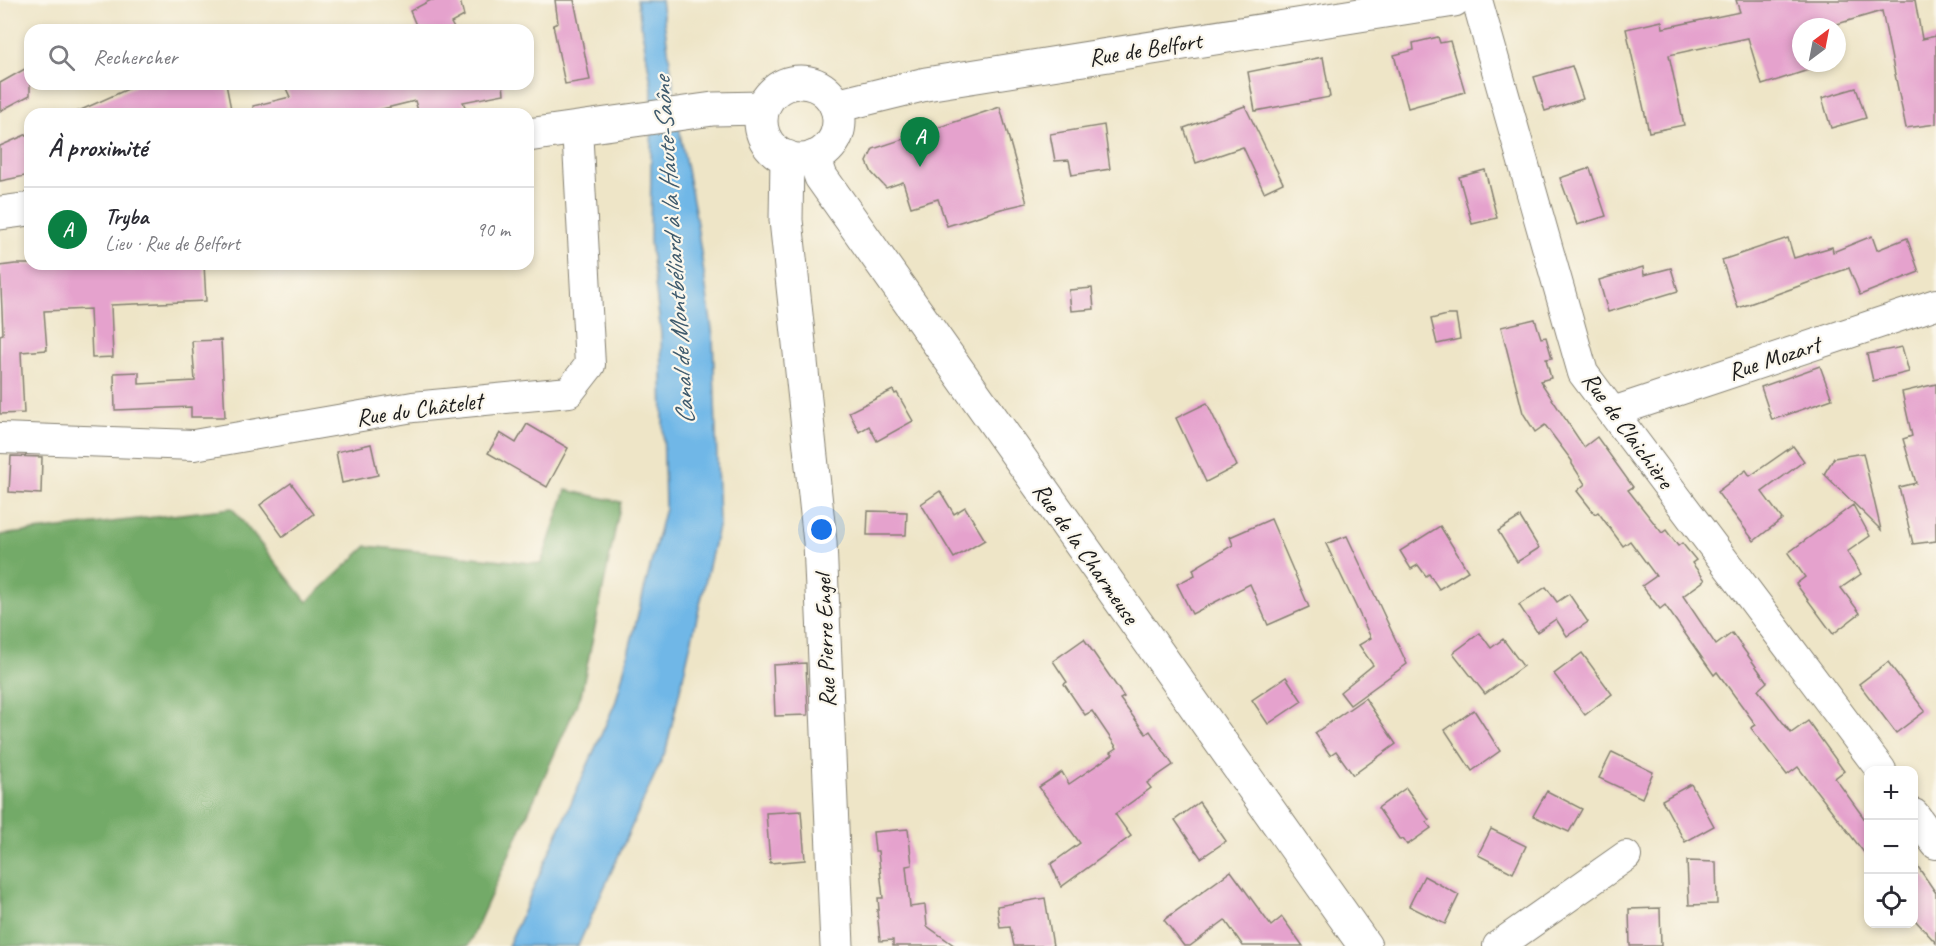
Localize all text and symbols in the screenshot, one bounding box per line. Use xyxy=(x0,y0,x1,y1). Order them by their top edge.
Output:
north arrow xyxy=(1792,18,1846,72)
search box xyxy=(24,24,534,90)
street label: Rue de Belfort xyxy=(1086,25,1206,73)
icon: search xyxy=(45,41,78,74)
text: Rechercher xyxy=(93,43,177,71)
water label: Canal de Montbéliard à la Haute-Saône xyxy=(645,72,702,426)
pin: A xyxy=(900,118,940,167)
text: À proximité xyxy=(48,131,147,164)
text: Tryba xyxy=(105,203,148,231)
text: A xyxy=(62,217,73,242)
text: 90 m xyxy=(476,217,510,242)
text: Lieu · Rue de Belfort xyxy=(105,231,240,256)
street label: Rue Mozart xyxy=(1724,328,1827,387)
street label: Rue de Claichière xyxy=(1576,366,1682,496)
street label: Rue du Châtelet xyxy=(354,385,487,433)
street label: Rue de la Charmeuse xyxy=(1026,476,1147,631)
your location xyxy=(807,515,836,544)
street label: Rue Pierre Engel xyxy=(808,570,842,708)
map controls xyxy=(1864,766,1918,928)
button: + xyxy=(1864,766,1918,820)
button: − xyxy=(1864,820,1918,874)
button: locate xyxy=(1864,874,1918,928)

